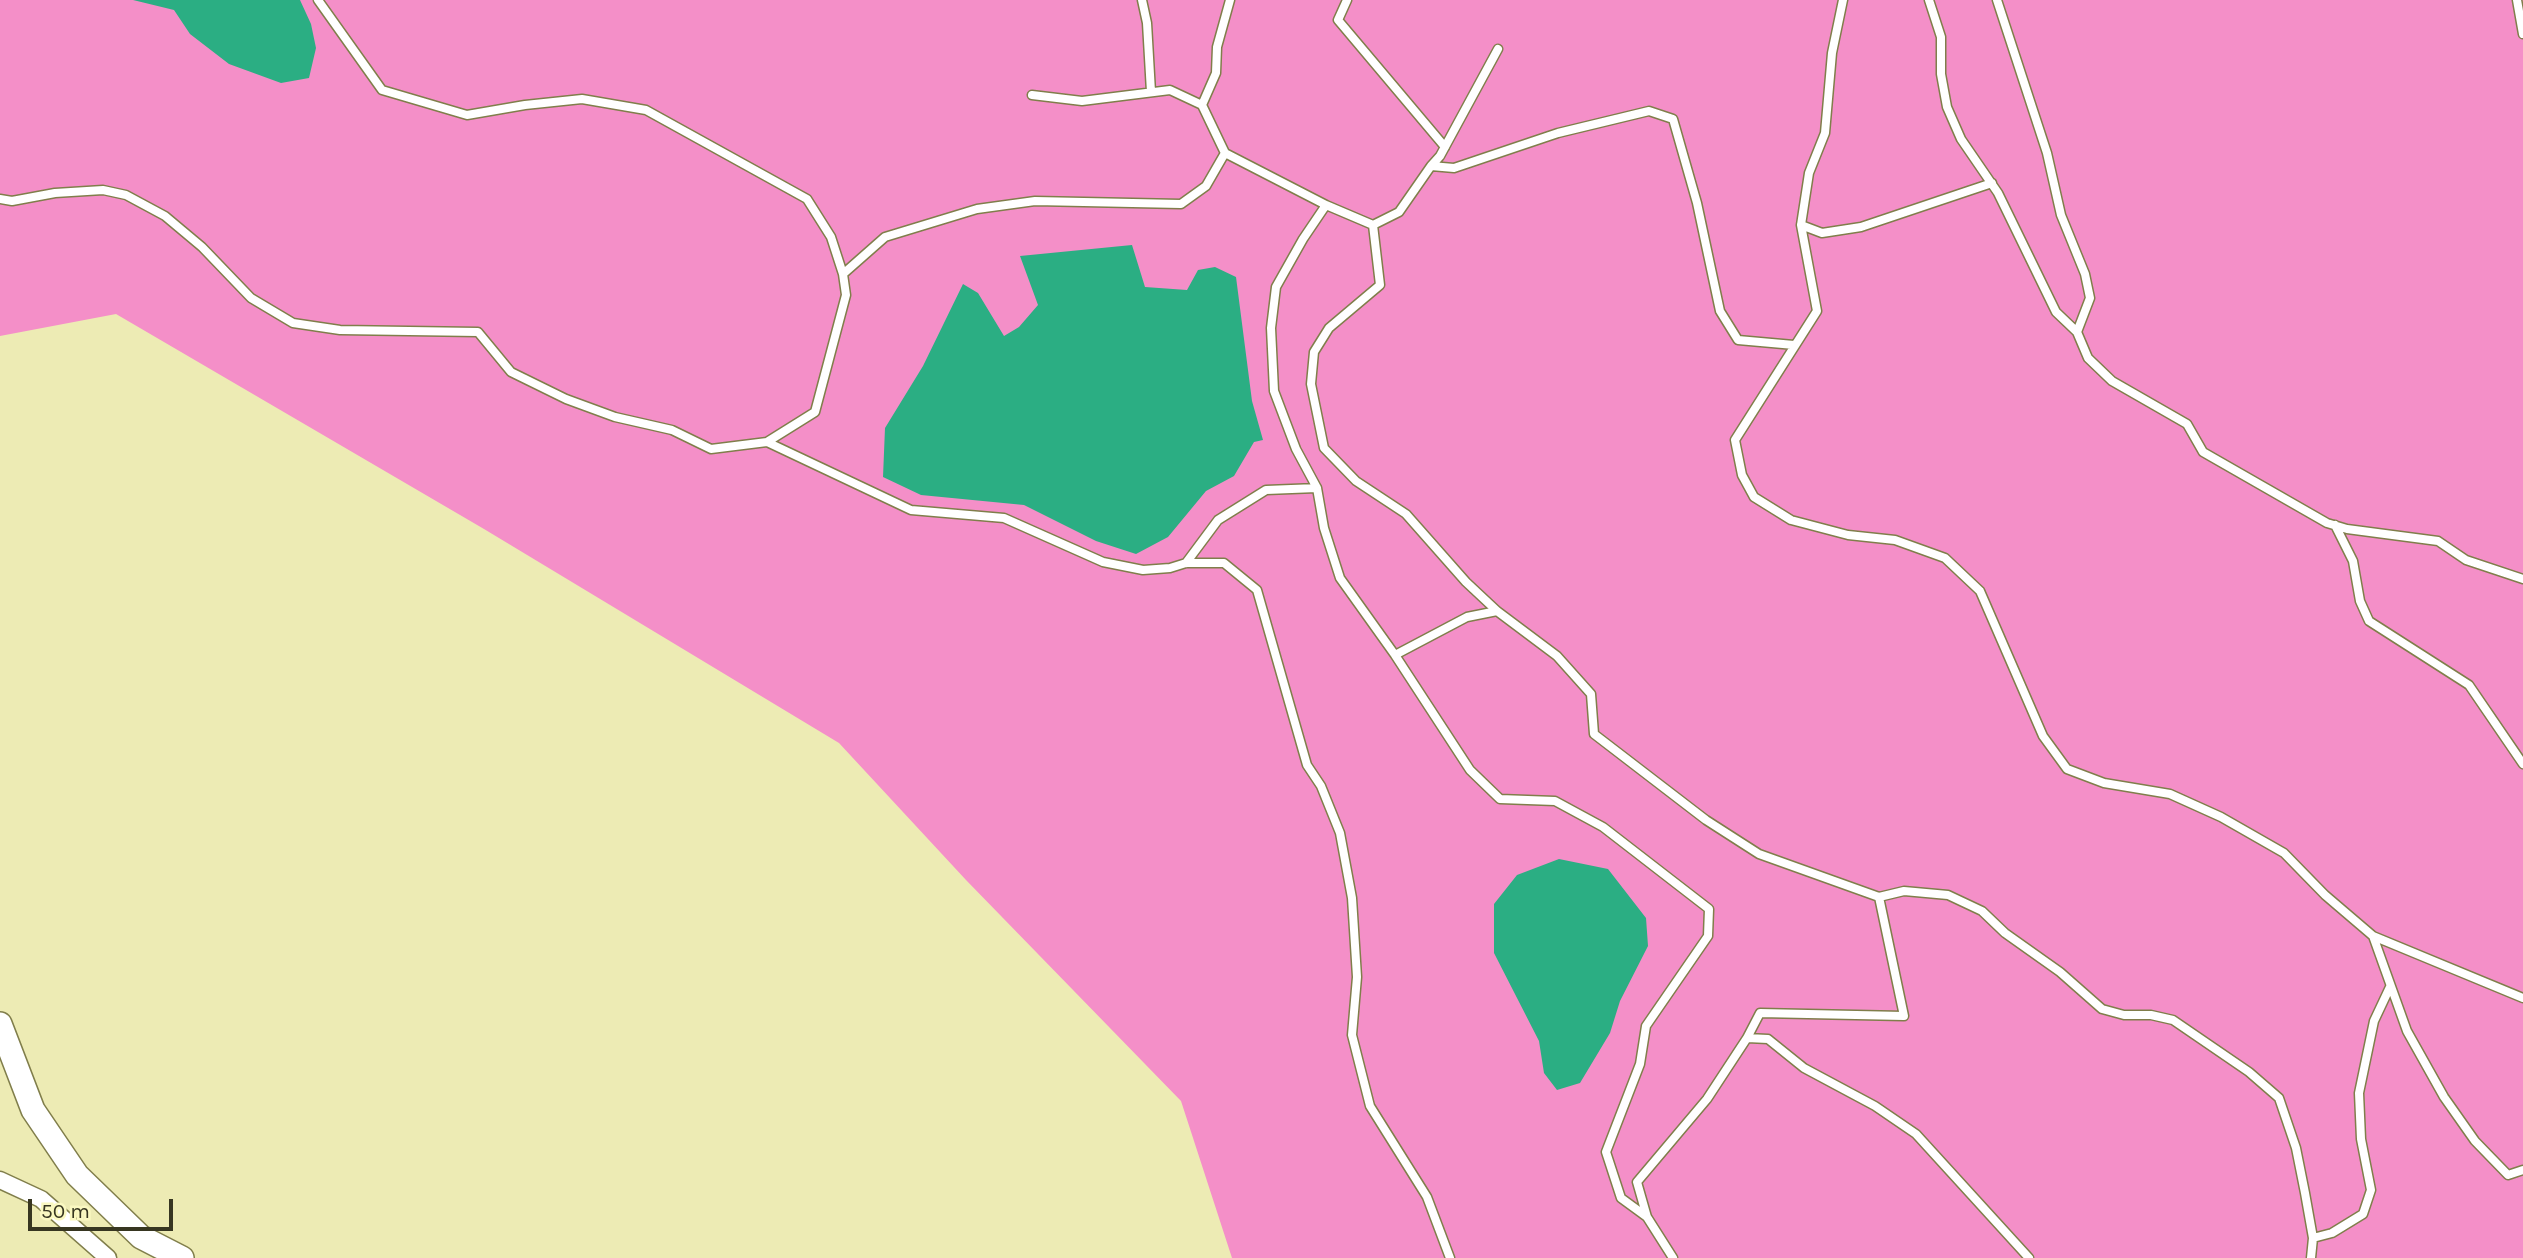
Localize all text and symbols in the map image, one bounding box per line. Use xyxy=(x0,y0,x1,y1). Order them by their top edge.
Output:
scale bar xyxy=(32,1184,177,1228)
text: 50 m xyxy=(41,1199,90,1223)

